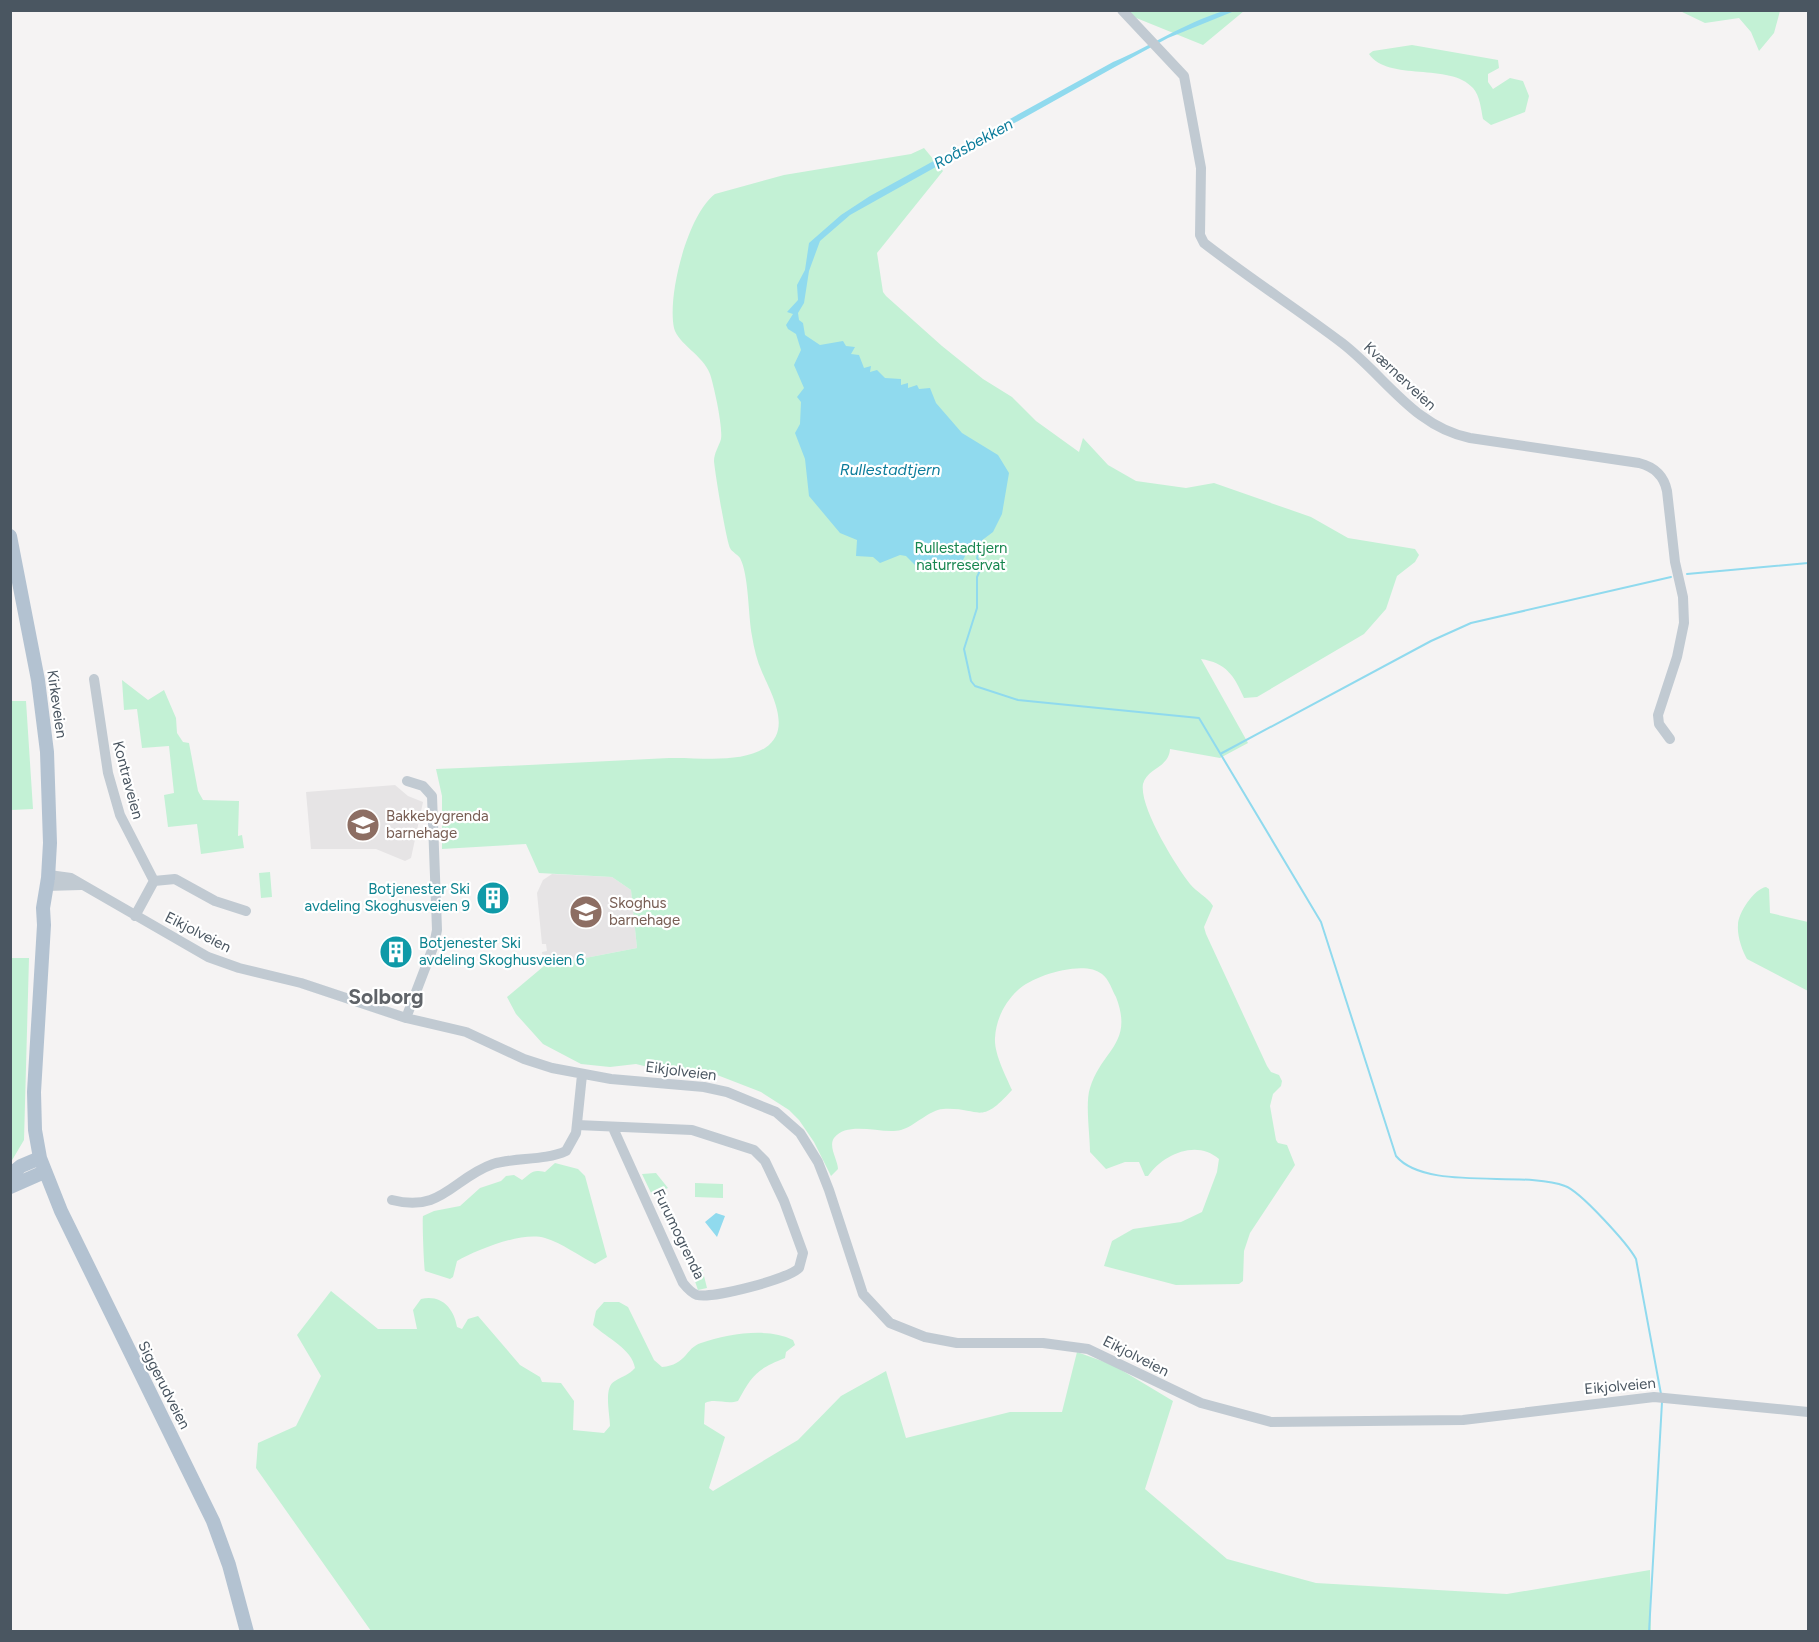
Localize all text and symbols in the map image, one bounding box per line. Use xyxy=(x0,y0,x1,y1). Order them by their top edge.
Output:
water label: Roåsbekken xyxy=(930,114,1016,173)
street label: Kværnerveien xyxy=(1360,338,1440,414)
water label: Rullestadtjern xyxy=(840,460,940,479)
park label: Rullestadtjern naturreservat xyxy=(915,539,1007,574)
street label: Kirkeveien xyxy=(43,669,71,739)
street label: Kontraveien xyxy=(109,739,147,821)
school or university icon: Bakkebygrenda barnehage xyxy=(345,807,381,843)
place label: Bakkebygrenda barnehage xyxy=(386,807,489,842)
place label: Botjenester Ski avdeling Skoghusveien 9 xyxy=(305,880,470,915)
building icon: Botjenester Ski avdeling Skoghusveien 9 xyxy=(475,880,511,916)
school or university icon: Skoghus barnehage xyxy=(568,894,604,930)
place label: Skoghus barnehage xyxy=(609,894,680,929)
street label: Eikjolveien xyxy=(162,908,234,956)
building icon: Botjenester Ski avdeling Skoghusveien 6 xyxy=(378,934,414,970)
place label: Botjenester Ski avdeling Skoghusveien 6 xyxy=(419,934,585,969)
district label: Solborg xyxy=(348,984,424,1009)
street label: Eikjolveien xyxy=(644,1058,718,1084)
street label: Furumogrenda xyxy=(649,1186,709,1282)
street label: Eikjolveien xyxy=(1100,1332,1172,1380)
street label: Siggerudveien xyxy=(134,1338,194,1432)
street label: Eikjolveien xyxy=(1584,1374,1656,1398)

